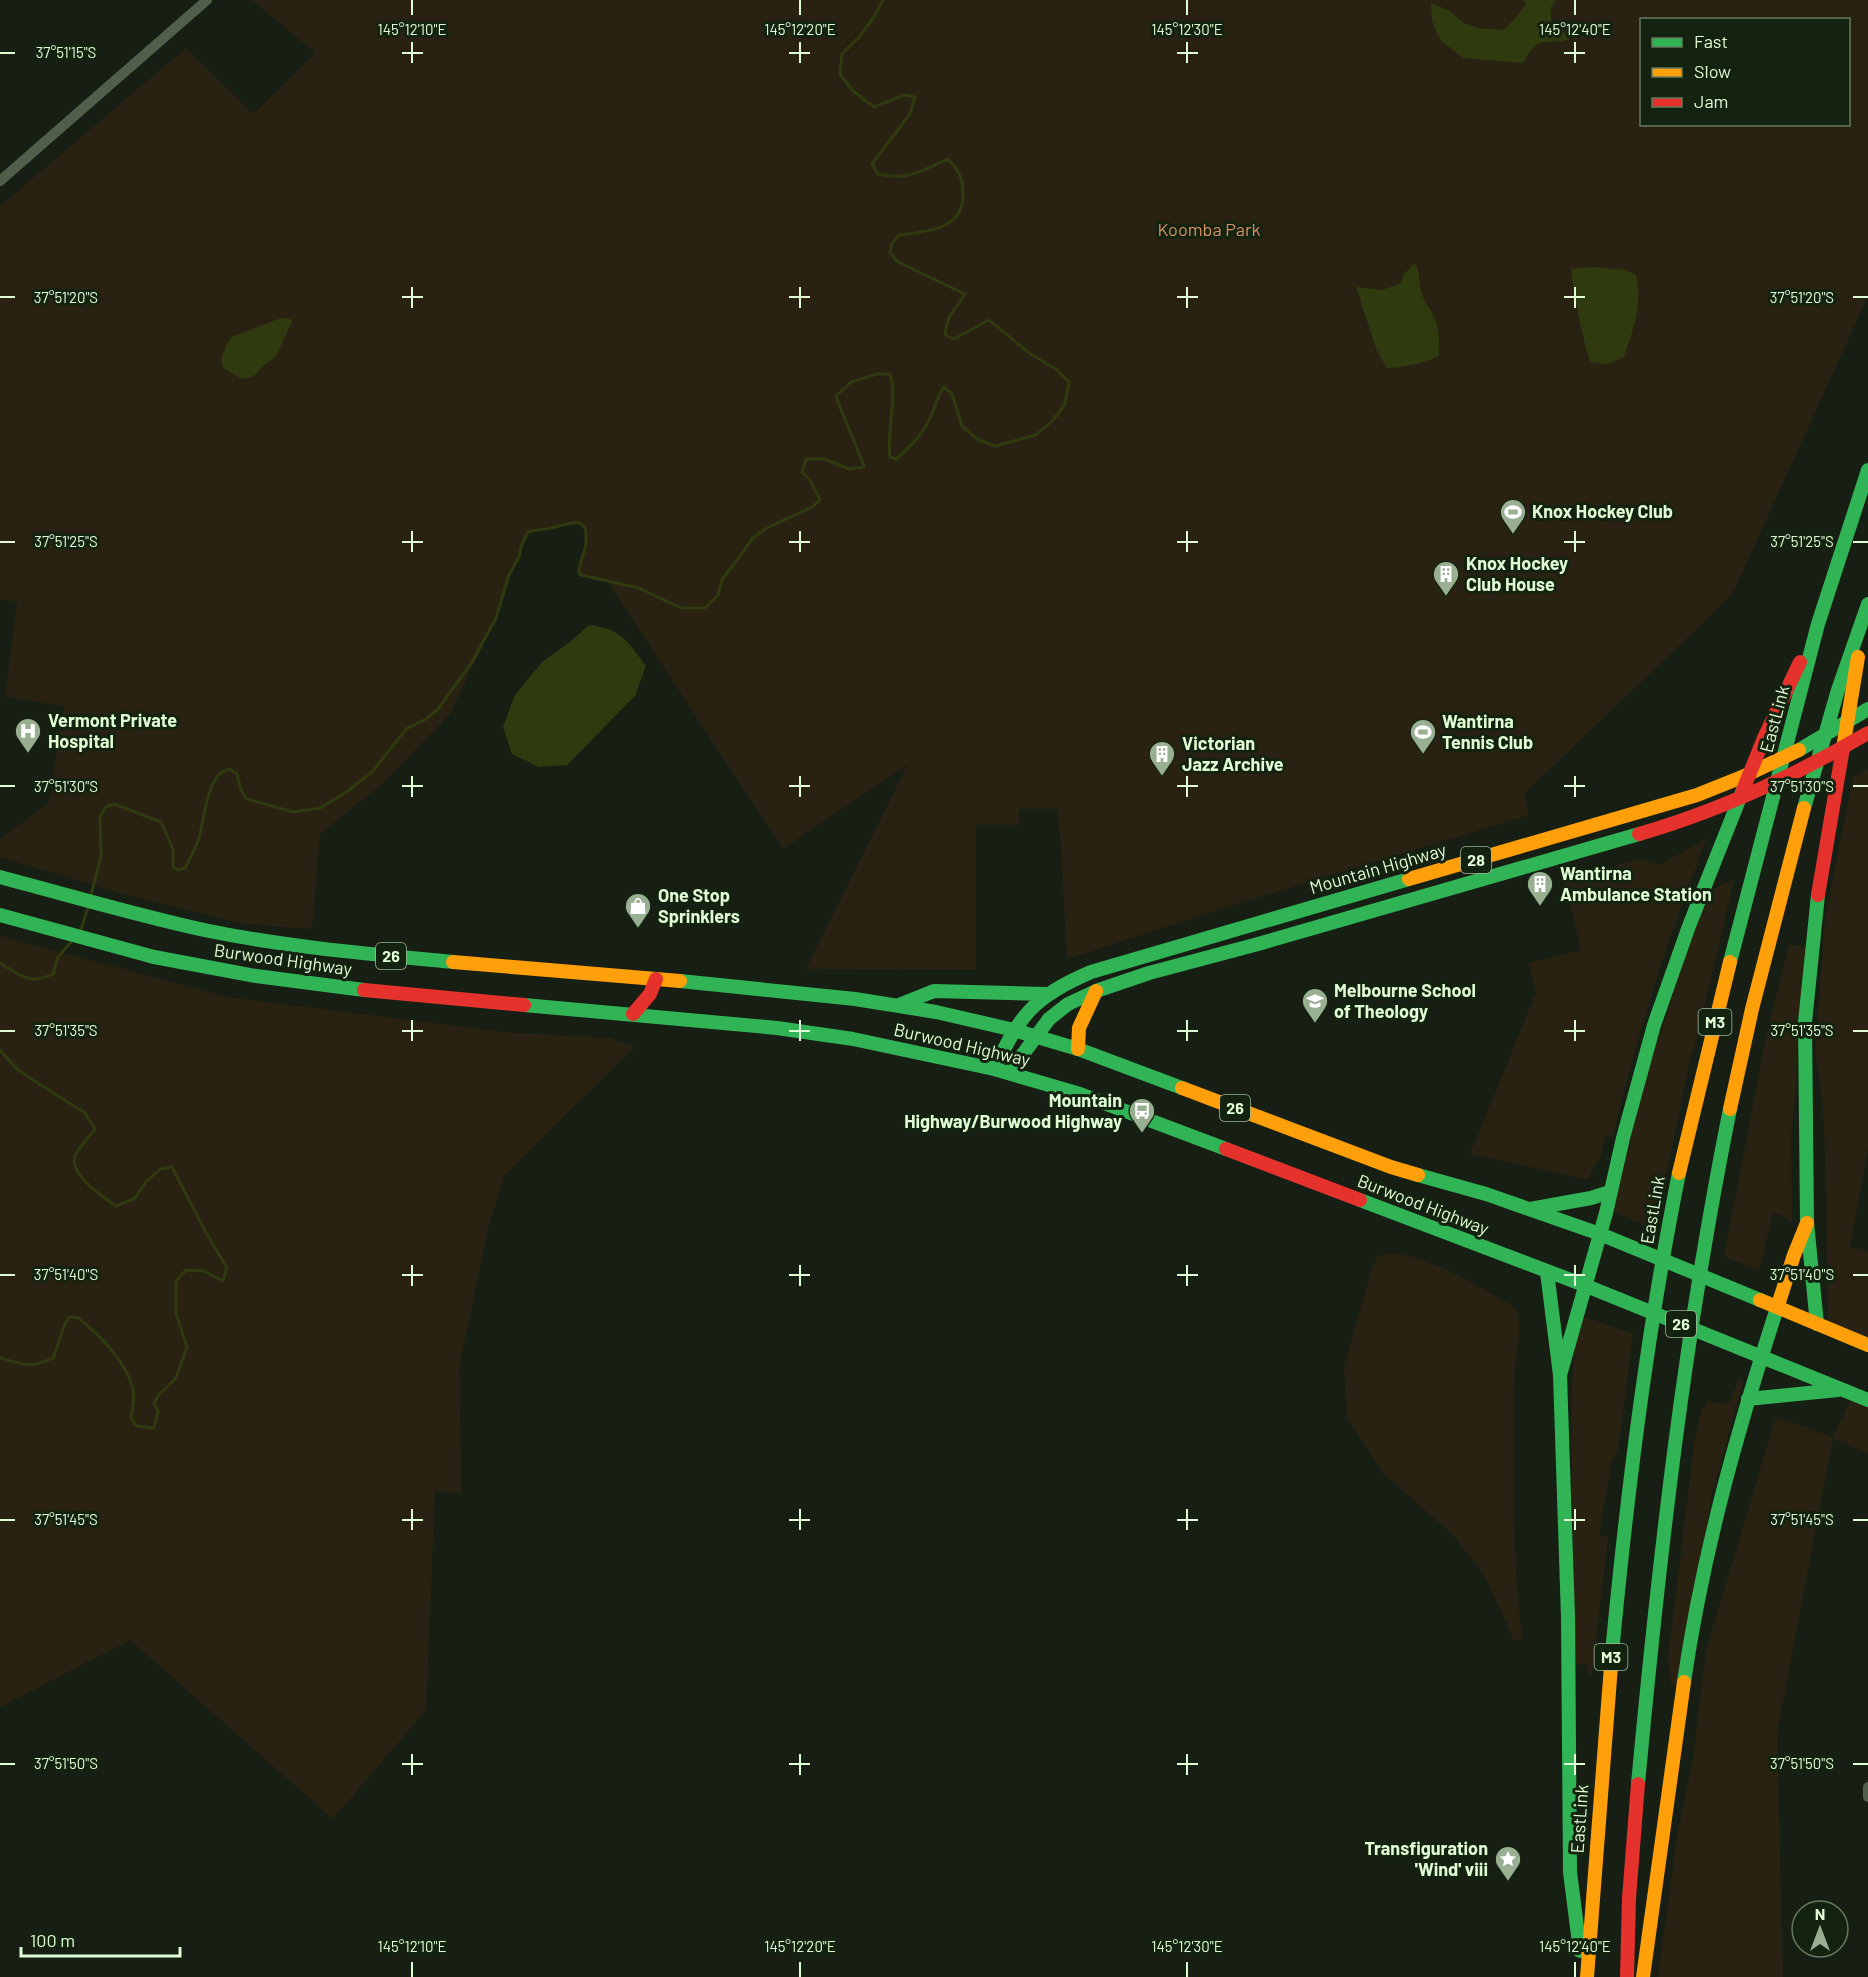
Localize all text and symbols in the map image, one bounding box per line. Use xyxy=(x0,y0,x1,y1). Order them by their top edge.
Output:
legend xyxy=(1640,18,1850,126)
text: 145°12'10"E xyxy=(378,20,446,38)
text: 145°12'20"E xyxy=(764,20,836,38)
text: 145°12'30"E xyxy=(1151,20,1223,38)
text: 145°12'40"E xyxy=(1539,20,1611,38)
text: Fast xyxy=(1694,30,1728,52)
text: 37°51'15"S xyxy=(36,43,96,61)
text: Slow xyxy=(1694,60,1731,82)
text: Jam xyxy=(1694,90,1728,112)
park label: Koomba Park xyxy=(1157,218,1261,240)
text: 37°51'20"S xyxy=(34,288,98,306)
text: 37°51'20"S xyxy=(1770,288,1834,306)
sports icon: Knox Hockey Club xyxy=(1498,497,1528,535)
place label: Knox Hockey Club xyxy=(1532,500,1673,522)
text: 37°51'25"S xyxy=(34,532,98,550)
text: 37°51'25"S xyxy=(1770,532,1834,550)
place label: Knox Hockey Club House xyxy=(1466,552,1568,595)
building icon: Knox Hockey Club House xyxy=(1431,559,1461,597)
street label: EastLink xyxy=(1755,683,1794,755)
place label: Vermont Private Hospital xyxy=(48,709,177,752)
place label: Wantirna Tennis Club xyxy=(1442,710,1533,753)
hospital icon: Vermont Private Hospital xyxy=(13,716,43,754)
sports icon: Wantirna Tennis Club xyxy=(1408,717,1438,755)
place label: Victorian Jazz Archive xyxy=(1182,732,1284,775)
building icon: Victorian Jazz Archive xyxy=(1147,739,1177,777)
text: 37°51'30"S xyxy=(34,777,98,795)
text: 37°51'30"S xyxy=(1770,777,1834,795)
street label: Mountain Highway xyxy=(1307,838,1449,898)
road number: 28 xyxy=(1461,847,1491,873)
place label: Wantirna Ambulance Station xyxy=(1560,862,1712,905)
building icon: Wantirna Ambulance Station xyxy=(1525,869,1555,907)
place label: One Stop Sprinklers xyxy=(658,884,740,927)
shop icon: One Stop Sprinklers xyxy=(623,891,653,929)
street label: Burwood Highway xyxy=(213,938,354,980)
road number: 26 xyxy=(376,943,406,969)
place label: Melbourne School of Theology xyxy=(1334,979,1476,1022)
school or university icon: Melbourne School of Theology xyxy=(1300,986,1330,1024)
road number: M3 xyxy=(1698,1009,1732,1035)
street label: Burwood Highway xyxy=(892,1018,1033,1070)
text: 37°51'35"S xyxy=(34,1021,98,1039)
text: 37°51'35"S xyxy=(1770,1021,1834,1039)
place label: Mountain Highway/Burwood Highway xyxy=(904,1089,1122,1132)
road number: 26 xyxy=(1220,1095,1250,1121)
bus stop icon: Mountain Highway/Burwood Highway xyxy=(1127,1096,1157,1134)
street label: Burwood Highway xyxy=(1354,1169,1492,1239)
street label: EastLink xyxy=(1635,1174,1669,1246)
text: 37°51'40"S xyxy=(34,1265,98,1283)
text: 37°51'40"S xyxy=(1770,1265,1834,1283)
road number: 26 xyxy=(1666,1311,1696,1337)
text: 37°51'45"S xyxy=(34,1510,98,1528)
text: 37°51'45"S xyxy=(1770,1510,1834,1528)
road number: M3 xyxy=(1594,1644,1628,1670)
text: 37°51'50"S xyxy=(34,1754,98,1772)
text: 37°51'50"S xyxy=(1770,1754,1834,1772)
street label: EastLink xyxy=(1566,1784,1592,1854)
place label: Transfiguration 'Wind' viii xyxy=(1365,1837,1488,1880)
place icon: Transfiguration 'Wind' viii xyxy=(1493,1844,1523,1882)
north arrow xyxy=(1790,1899,1850,1959)
text: N xyxy=(1815,1904,1825,1923)
scale bar xyxy=(21,1920,180,1958)
text: 100 m xyxy=(30,1929,75,1951)
text: 145°12'10"E xyxy=(378,1937,446,1955)
text: 145°12'20"E xyxy=(764,1937,836,1955)
text: 145°12'30"E xyxy=(1151,1937,1223,1955)
text: 145°12'40"E xyxy=(1539,1937,1611,1955)

